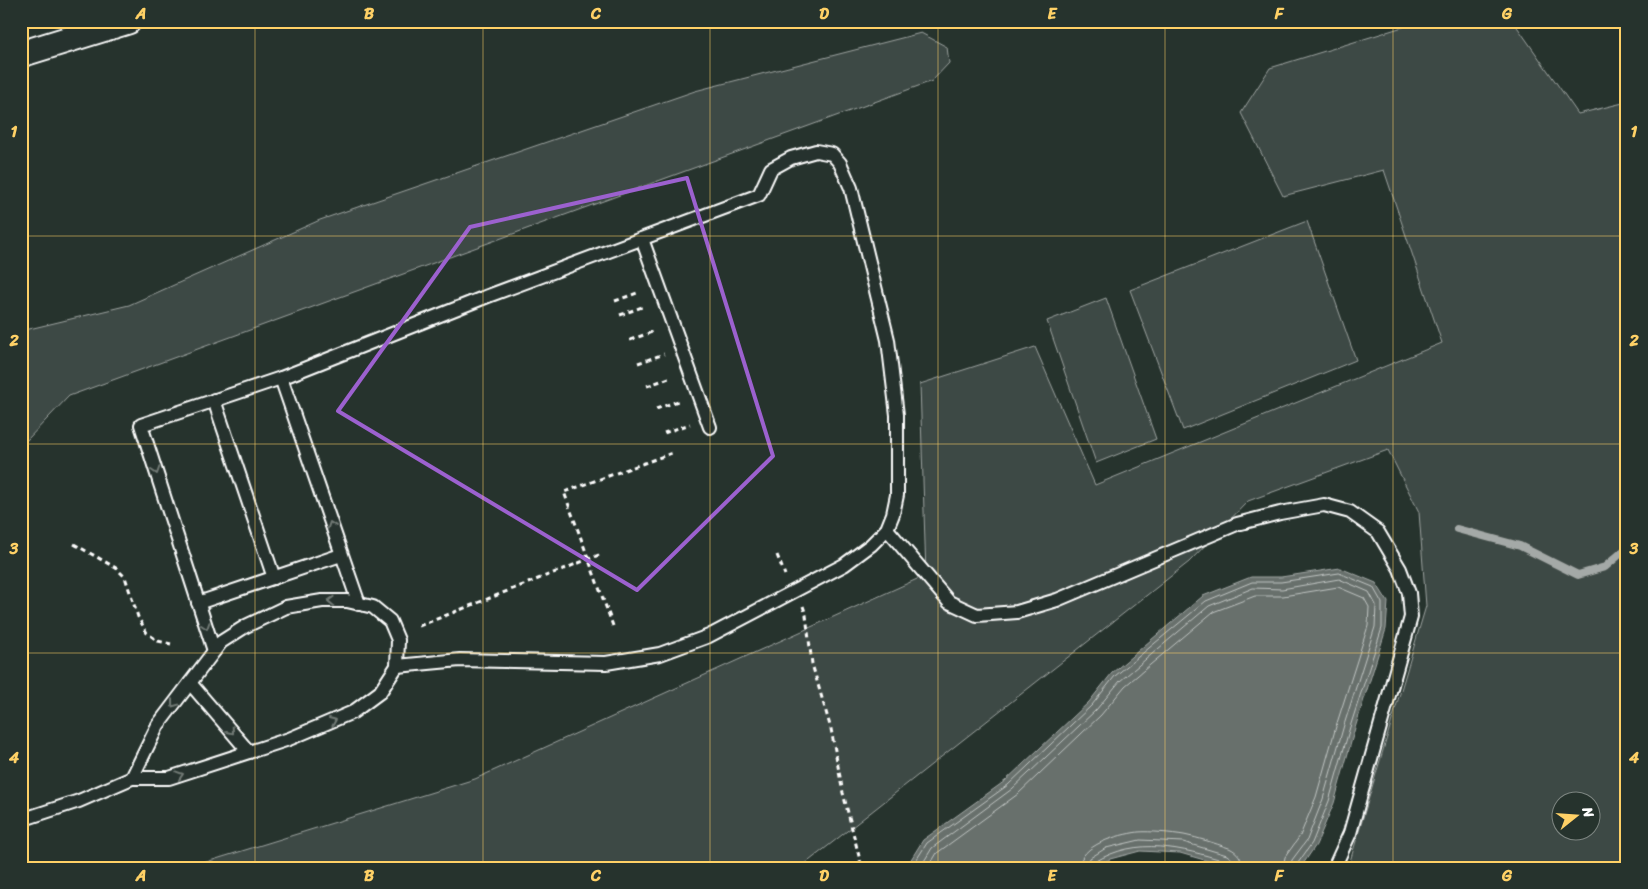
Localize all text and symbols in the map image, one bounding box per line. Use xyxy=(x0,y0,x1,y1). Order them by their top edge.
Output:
text: A xyxy=(135,0,146,28)
text: B xyxy=(364,0,375,28)
text: C xyxy=(590,0,602,28)
text: D xyxy=(819,0,829,28)
text: E xyxy=(1048,0,1058,28)
text: F xyxy=(1274,0,1285,28)
text: G xyxy=(1501,0,1513,28)
text: 1 xyxy=(11,117,18,146)
text: 1 xyxy=(1631,117,1638,146)
text: 2 xyxy=(8,326,19,355)
text: 2 xyxy=(1628,326,1639,355)
one-way arrow xyxy=(150,466,160,475)
one-way arrow xyxy=(327,522,337,530)
text: 3 xyxy=(9,534,19,563)
text: 3 xyxy=(1629,534,1639,563)
one-way arrow xyxy=(326,596,334,606)
one-way arrow xyxy=(200,621,210,629)
one-way arrow xyxy=(171,698,179,707)
one-way arrow xyxy=(328,716,337,727)
one-way arrow xyxy=(225,725,233,734)
text: 4 xyxy=(8,743,19,772)
text: 4 xyxy=(1628,743,1639,772)
one-way arrow xyxy=(175,770,184,780)
north arrow xyxy=(1550,792,1600,842)
text: N xyxy=(1574,803,1601,821)
text: A xyxy=(135,861,146,889)
text: B xyxy=(364,861,375,889)
text: C xyxy=(590,861,602,889)
text: D xyxy=(819,861,829,889)
text: E xyxy=(1048,861,1058,889)
text: F xyxy=(1274,861,1285,889)
text: G xyxy=(1501,861,1513,889)

